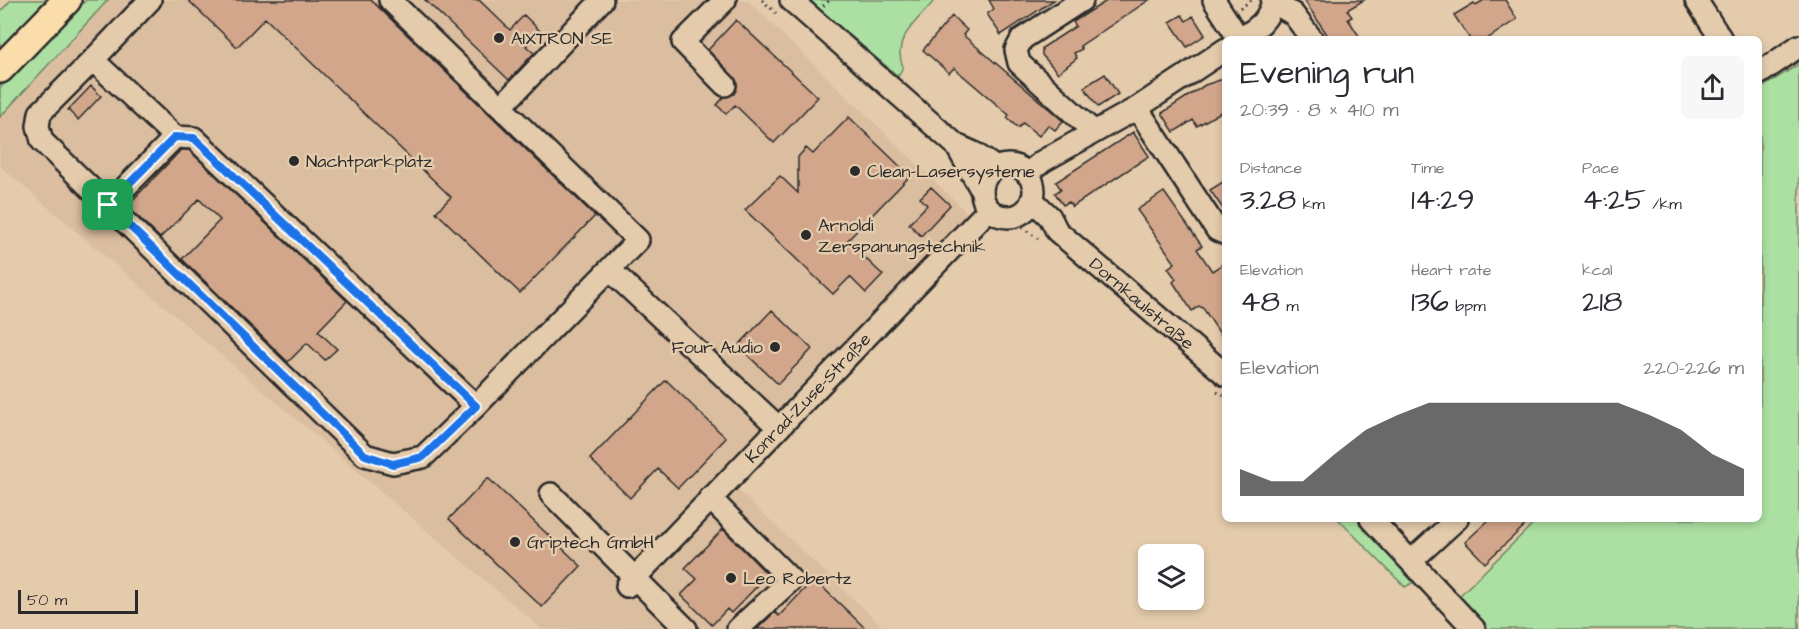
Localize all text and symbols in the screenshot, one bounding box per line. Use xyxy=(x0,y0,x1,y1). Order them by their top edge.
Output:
place label: AIXTRON SE xyxy=(511,26,613,51)
marker: AIXTRON SE xyxy=(492,31,506,45)
text: Evening run xyxy=(1240,50,1414,96)
button: share xyxy=(1681,56,1744,119)
text: 20:39 · 8 × 410 m xyxy=(1240,96,1399,124)
place label: Nachtparkplatz xyxy=(306,149,432,174)
marker: Nachtparkplatz xyxy=(287,154,301,168)
text: Distance xyxy=(1240,157,1302,179)
text: Time xyxy=(1411,157,1445,179)
text: Pace xyxy=(1582,157,1619,179)
place label: Clean-Lasersysteme xyxy=(867,159,1035,185)
marker: Clean-Lasersysteme xyxy=(848,164,862,178)
pin xyxy=(82,179,133,230)
text: 3.28 xyxy=(1240,179,1296,221)
text: 14:29 xyxy=(1411,179,1475,221)
text: 4:25 xyxy=(1582,179,1646,221)
icon: arrive xyxy=(91,188,124,221)
text: km xyxy=(1296,193,1325,215)
text: /km xyxy=(1646,193,1682,215)
place label: Arnoldi Zerspanungstechnik xyxy=(818,213,986,260)
marker: Arnoldi Zerspanungstechnik xyxy=(799,228,813,242)
street label: Dornkaulstraße xyxy=(1084,251,1200,356)
text: Elevation xyxy=(1240,259,1303,281)
text: Heart rate xyxy=(1411,259,1491,281)
text: kcal xyxy=(1582,259,1613,281)
text: 48 xyxy=(1240,281,1280,323)
text: 136 xyxy=(1411,281,1449,323)
text: 218 xyxy=(1582,281,1622,323)
text: m xyxy=(1280,295,1299,317)
text: bpm xyxy=(1449,295,1486,317)
street label: Konrad-Zuse-Straße xyxy=(739,327,877,468)
place label: Four Audio xyxy=(671,335,763,360)
marker: Four Audio xyxy=(768,340,782,354)
text: Elevation xyxy=(1240,354,1319,382)
text: 220–226 m xyxy=(1643,354,1744,382)
place label: Griptech GmbH xyxy=(527,530,654,555)
marker: Griptech GmbH xyxy=(508,535,522,549)
map controls xyxy=(1138,544,1204,610)
button: layers xyxy=(1138,544,1204,610)
place label: Leo Robertz xyxy=(743,566,852,591)
marker: Leo Robertz xyxy=(724,571,738,585)
scale bar xyxy=(18,587,138,614)
text: 50 m xyxy=(27,589,67,611)

